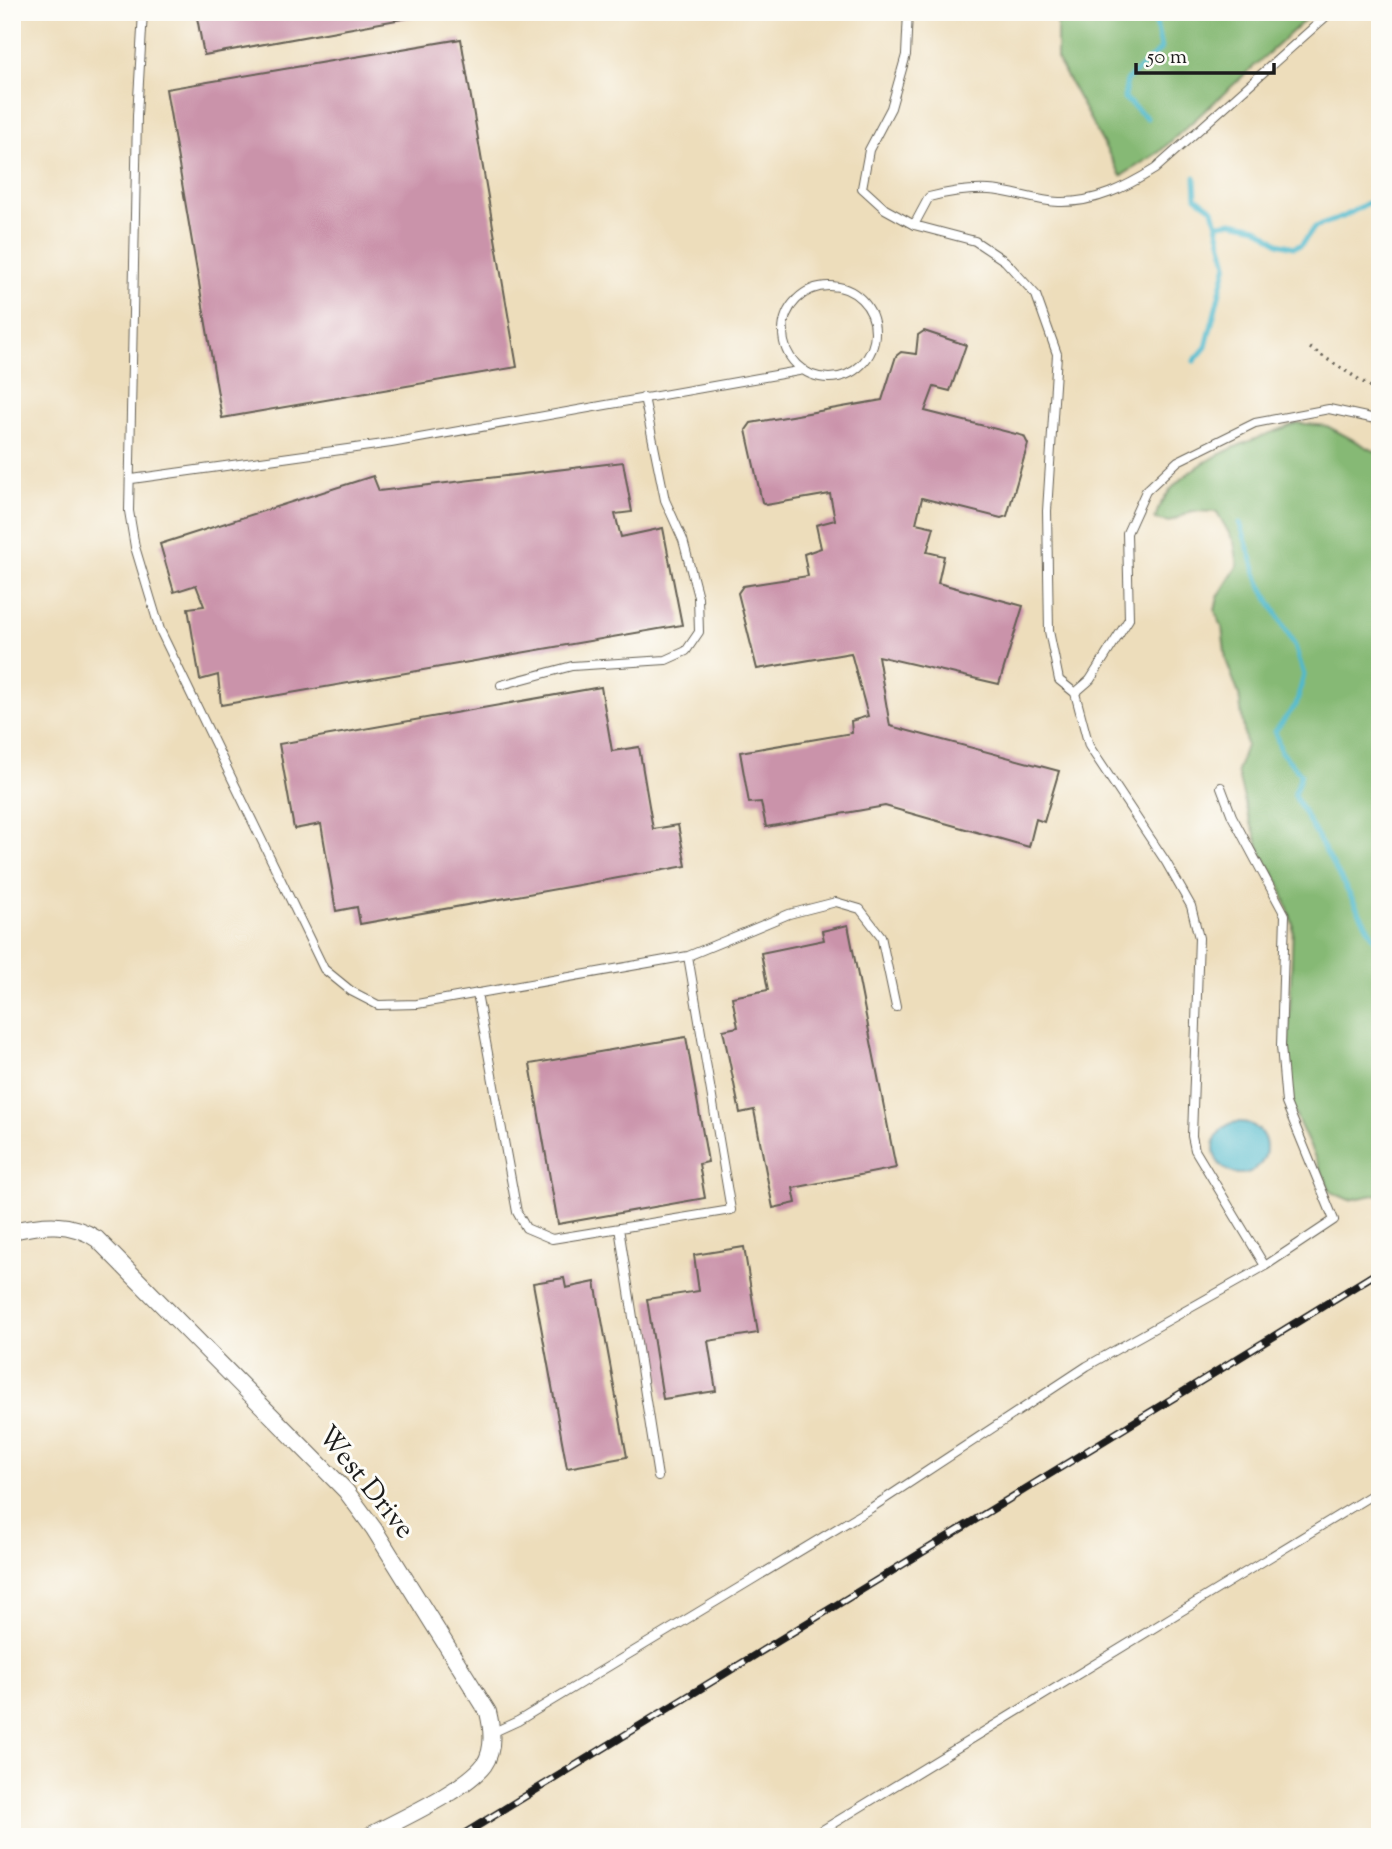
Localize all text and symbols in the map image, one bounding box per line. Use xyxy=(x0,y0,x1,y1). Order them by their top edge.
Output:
scale bar xyxy=(1136,32,1275,76)
text: 50 m xyxy=(1146,43,1187,73)
street label: West Drive xyxy=(307,1418,423,1548)

